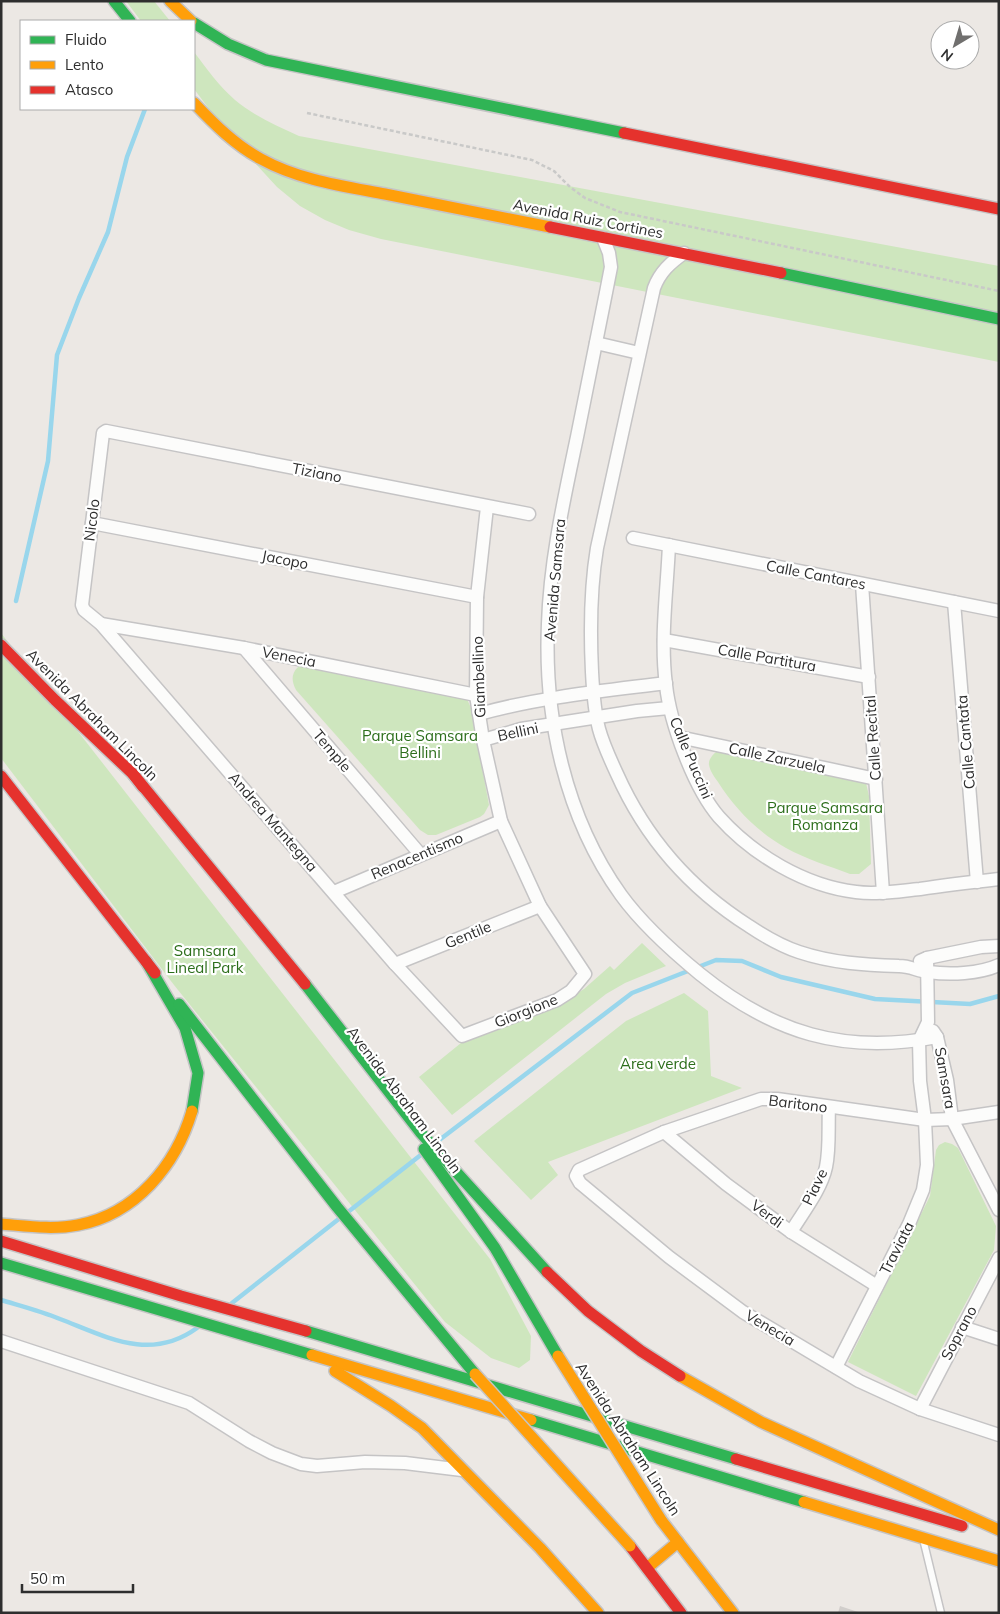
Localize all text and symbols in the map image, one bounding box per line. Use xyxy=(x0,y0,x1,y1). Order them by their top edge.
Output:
legend xyxy=(20,20,195,110)
north arrow xyxy=(930,20,980,70)
text: Fluido xyxy=(65,30,107,49)
text: N xyxy=(937,45,957,66)
text: Lento xyxy=(65,55,104,74)
text: Atasco xyxy=(65,80,113,99)
street label: Avenida Ruiz Cortines xyxy=(511,195,665,242)
street label: Tiziano xyxy=(291,458,344,487)
street label: Nicolo xyxy=(79,498,104,542)
street label: Avenida Samsara xyxy=(540,518,569,642)
street label: Jacopo xyxy=(260,546,310,573)
street label: Calle Cantares xyxy=(765,556,868,593)
street label: Giambellino xyxy=(468,636,489,718)
street label: Calle Partitura xyxy=(716,640,818,676)
street label: Venecia xyxy=(260,642,318,671)
street label: Avenida Abraham Lincoln xyxy=(22,645,162,785)
street label: Calle Cantata xyxy=(952,694,979,790)
street label: Calle Recital xyxy=(860,695,885,781)
street label: Calle Puccini xyxy=(666,714,717,802)
street label: Bellini xyxy=(496,718,540,745)
street label: Temple xyxy=(309,725,356,776)
park label: Parque Samsara Bellini xyxy=(362,726,478,762)
street label: Calle Zarzuela xyxy=(727,738,827,777)
street label: Andrea Mantegna xyxy=(225,768,322,875)
park label: Parque Samsara Romanza xyxy=(767,798,883,834)
street label: Renacentismo xyxy=(368,828,466,884)
street label: Gentile xyxy=(442,917,494,952)
park label: Samsara Lineal Park xyxy=(167,941,244,977)
street label: Giorgione xyxy=(491,989,560,1032)
street label: Avenida Abraham Lincoln xyxy=(343,1023,466,1177)
street label: Samsara xyxy=(931,1046,960,1110)
park label: Area verde xyxy=(620,1054,696,1073)
street label: Baritono xyxy=(767,1090,829,1117)
street label: Piave xyxy=(798,1165,831,1208)
street label: Verdi xyxy=(747,1195,787,1232)
street label: Traviata xyxy=(875,1218,918,1277)
street label: Soprano xyxy=(936,1302,981,1363)
street label: Venecia xyxy=(742,1305,799,1350)
street label: Avenida Abraham Lincoln xyxy=(572,1359,685,1519)
scale bar xyxy=(22,1562,134,1594)
text: 50 m xyxy=(30,1569,65,1588)

